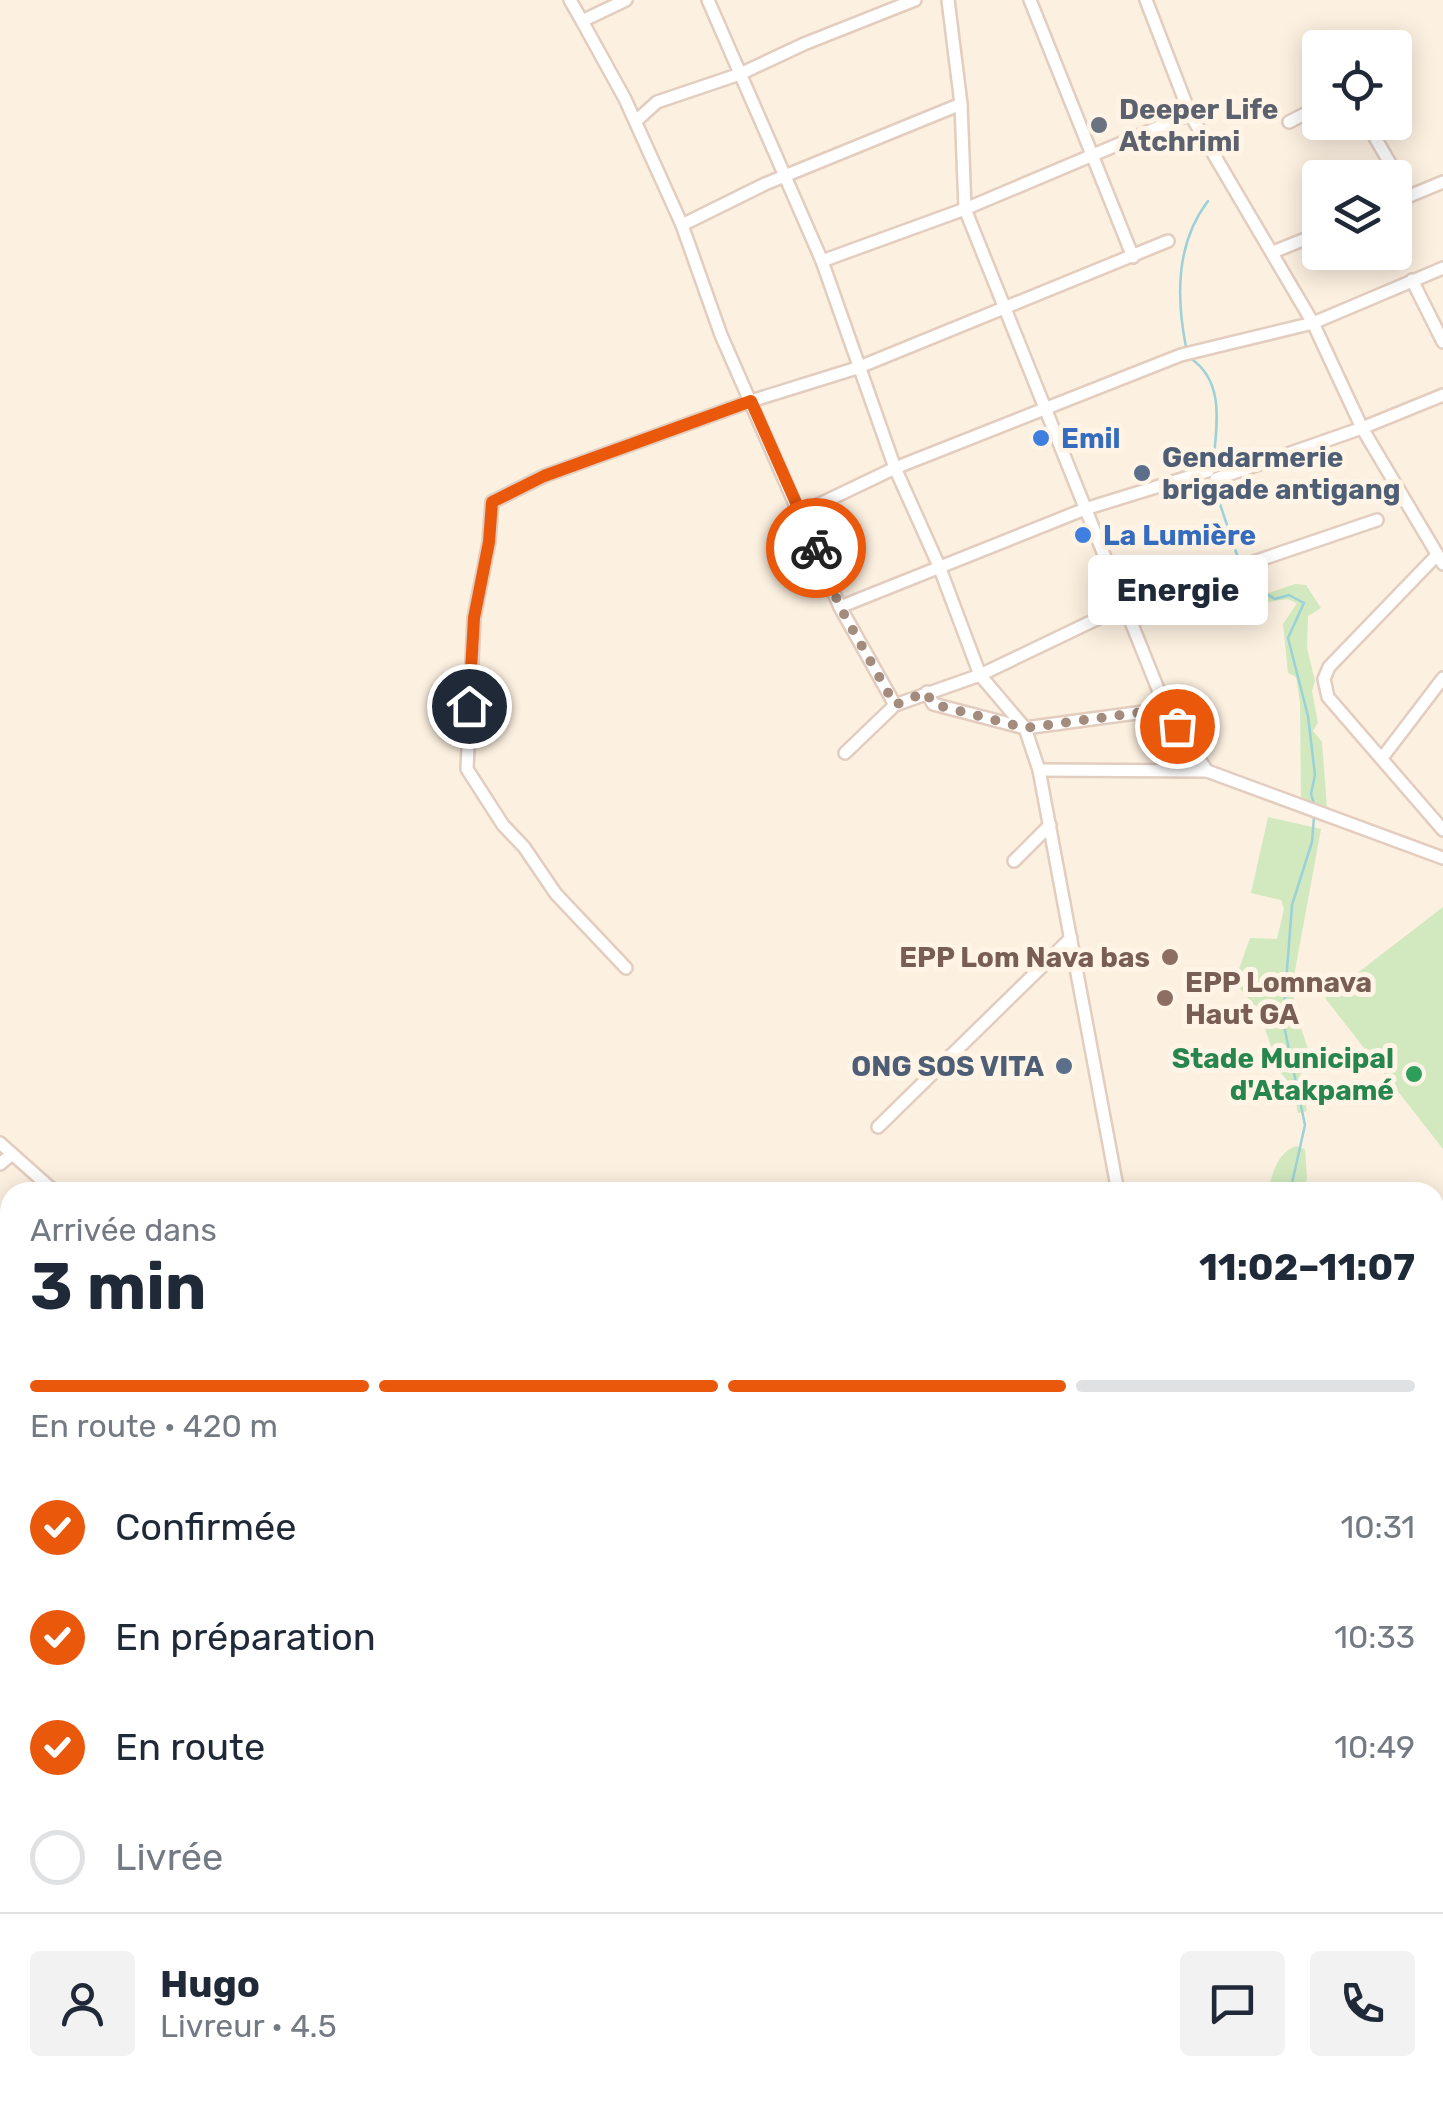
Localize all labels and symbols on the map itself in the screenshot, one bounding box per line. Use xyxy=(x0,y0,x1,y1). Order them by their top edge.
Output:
place label: Deeper Life Atchrimi xyxy=(1119,93,1278,158)
marker: Deeper Life Atchrimi xyxy=(1088,114,1110,136)
place label: Emil xyxy=(1061,422,1121,455)
marker: Emil xyxy=(1030,427,1052,449)
place label: Gendarmerie brigade antigang xyxy=(1162,441,1400,506)
marker: Gendarmerie brigade antigang xyxy=(1131,462,1153,484)
courier xyxy=(766,498,866,598)
place label: La Lumière xyxy=(1103,519,1256,552)
marker: La Lumière xyxy=(1072,524,1094,546)
callout: Energie xyxy=(1087,556,1267,626)
pin xyxy=(427,664,512,749)
pin xyxy=(1135,684,1220,769)
place label: EPP Lom Nava bas xyxy=(899,941,1150,974)
marker: EPP Lom Nava bas xyxy=(1159,946,1181,968)
place label: EPP Lomnava Haut GA xyxy=(1185,966,1372,1031)
marker: EPP Lomnava Haut GA xyxy=(1154,987,1176,1009)
place label: Stade Municipal d'Atakpamé xyxy=(1172,1042,1394,1107)
place label: ONG SOS VITA xyxy=(851,1050,1044,1083)
marker: ONG SOS VITA xyxy=(1053,1055,1075,1077)
marker: Stade Municipal d'Atakpamé xyxy=(1403,1063,1425,1085)

